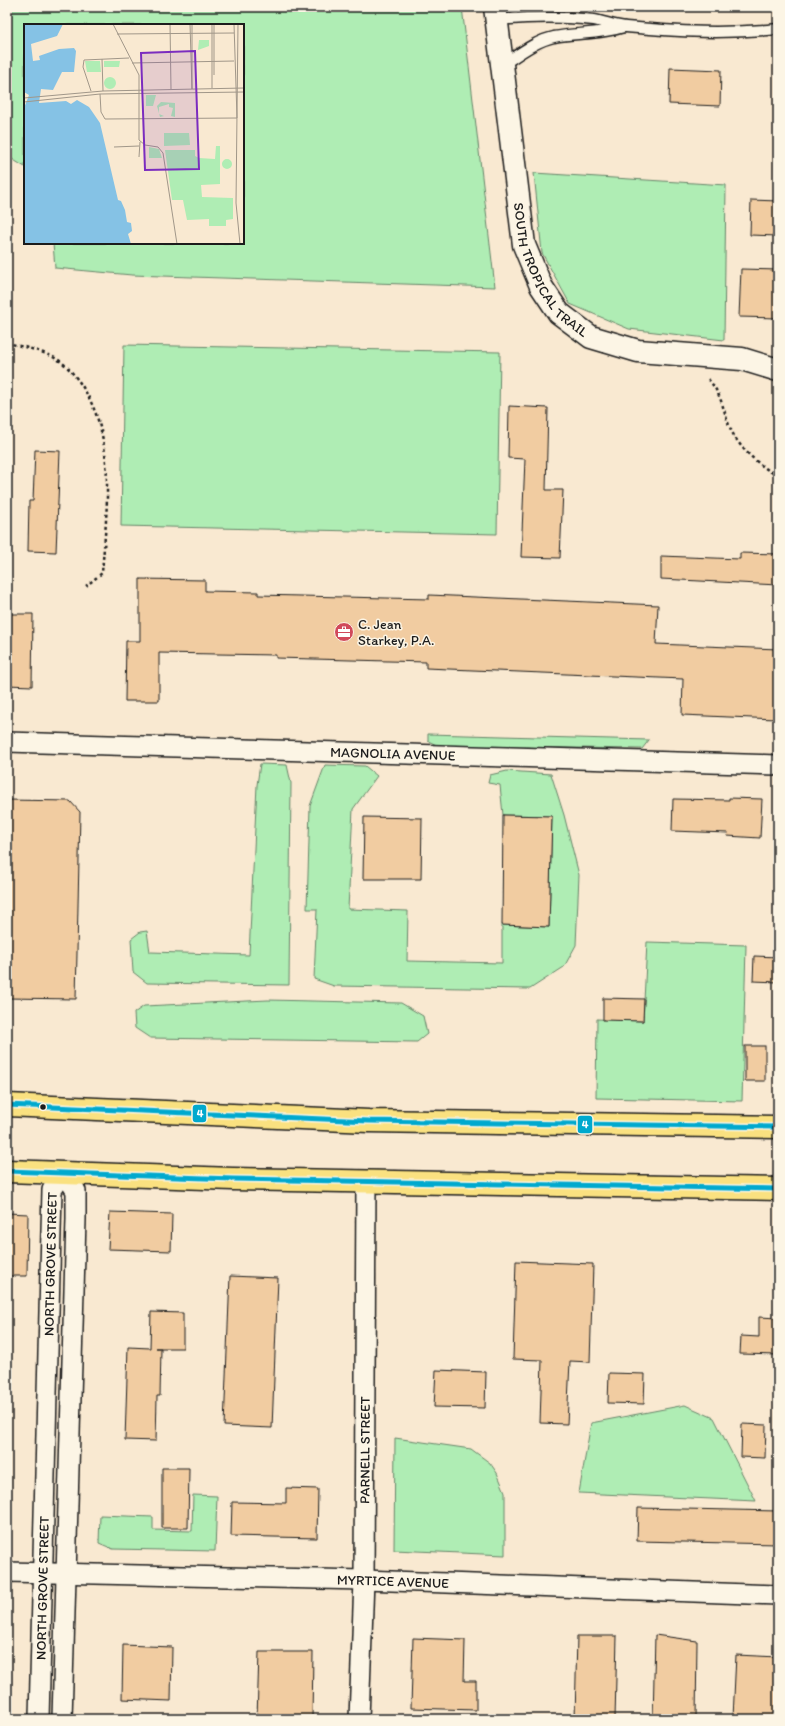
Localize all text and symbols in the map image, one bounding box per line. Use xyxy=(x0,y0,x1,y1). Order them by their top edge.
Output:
inset map xyxy=(24,24,244,244)
street label: SOUTH TROPICAL TRAIL xyxy=(510,202,591,341)
place label: C. Jean Starkey, P.A. xyxy=(358,616,434,649)
office icon: C. Jean Starkey, P.A. xyxy=(333,621,355,643)
street label: MAGNOLIA AVENUE xyxy=(330,744,456,764)
unlabelled marker xyxy=(38,1102,48,1112)
line badge: 4 xyxy=(192,1104,207,1123)
text: 4 xyxy=(197,1107,204,1120)
line badge: 4 xyxy=(577,1115,593,1134)
text: 4 xyxy=(582,1118,589,1131)
street label: NORTH GROVE STREET xyxy=(40,1192,61,1336)
street label: PARNELL STREET xyxy=(356,1396,374,1504)
street label: NORTH GROVE STREET xyxy=(32,1516,53,1660)
street label: MYRTICE AVENUE xyxy=(337,1571,449,1592)

